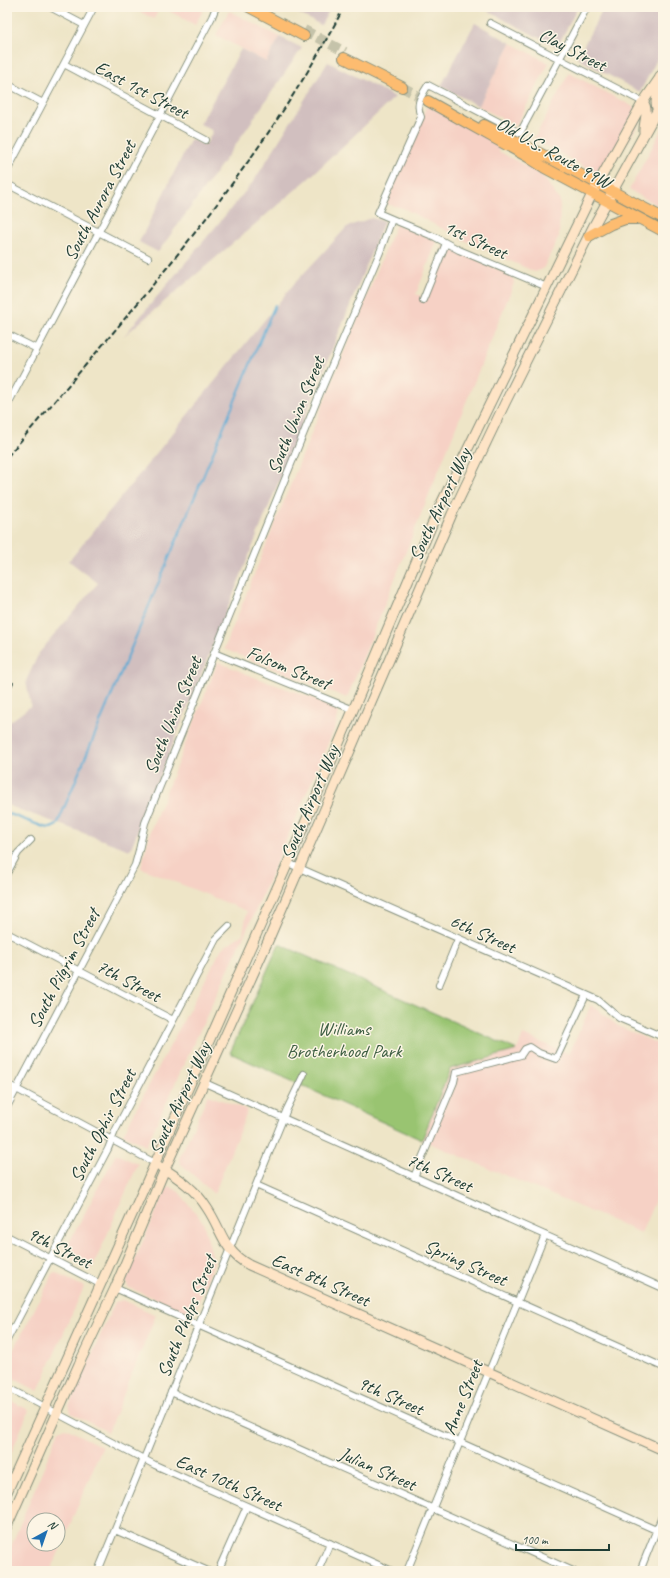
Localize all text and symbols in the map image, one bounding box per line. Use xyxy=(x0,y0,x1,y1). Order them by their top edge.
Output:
street label: Clay Street xyxy=(535,23,612,78)
street label: East 1st Street xyxy=(91,55,194,125)
street label: Old U.S. Route 99W xyxy=(492,112,618,196)
street label: South Aurora Street xyxy=(58,135,142,265)
street label: 1st Street xyxy=(440,215,513,266)
street label: South Union Street xyxy=(261,352,331,478)
street label: South Airport Way xyxy=(403,443,477,565)
street label: Folsom Street xyxy=(243,640,336,697)
street label: South Union Street xyxy=(138,652,208,778)
street label: South Airport Way xyxy=(275,740,345,863)
street label: South Pilgrim Street xyxy=(22,902,107,1032)
street label: 6th Street xyxy=(446,909,521,960)
street label: 7th Street xyxy=(92,954,166,1008)
park label: Williams Brotherhood Park xyxy=(287,1017,402,1063)
street label: South Airport Way xyxy=(143,1037,217,1159)
street label: South Ophir Street xyxy=(64,1063,142,1186)
street label: 7th Street xyxy=(403,1148,478,1199)
street label: 9th Street xyxy=(23,1222,97,1275)
street label: Spring Street xyxy=(421,1234,512,1292)
street label: East 8th Street xyxy=(268,1248,375,1313)
street label: South Phelps Street xyxy=(152,1250,223,1381)
street label: Anne Street xyxy=(437,1355,489,1438)
street label: 9th Street xyxy=(354,1371,429,1422)
street label: Julian Street xyxy=(335,1441,421,1497)
street label: East 10th Street xyxy=(172,1449,287,1518)
north arrow xyxy=(26,1512,66,1552)
text: N xyxy=(45,1517,61,1533)
scale bar xyxy=(516,1526,609,1552)
text: 100 m xyxy=(522,1532,549,1548)

